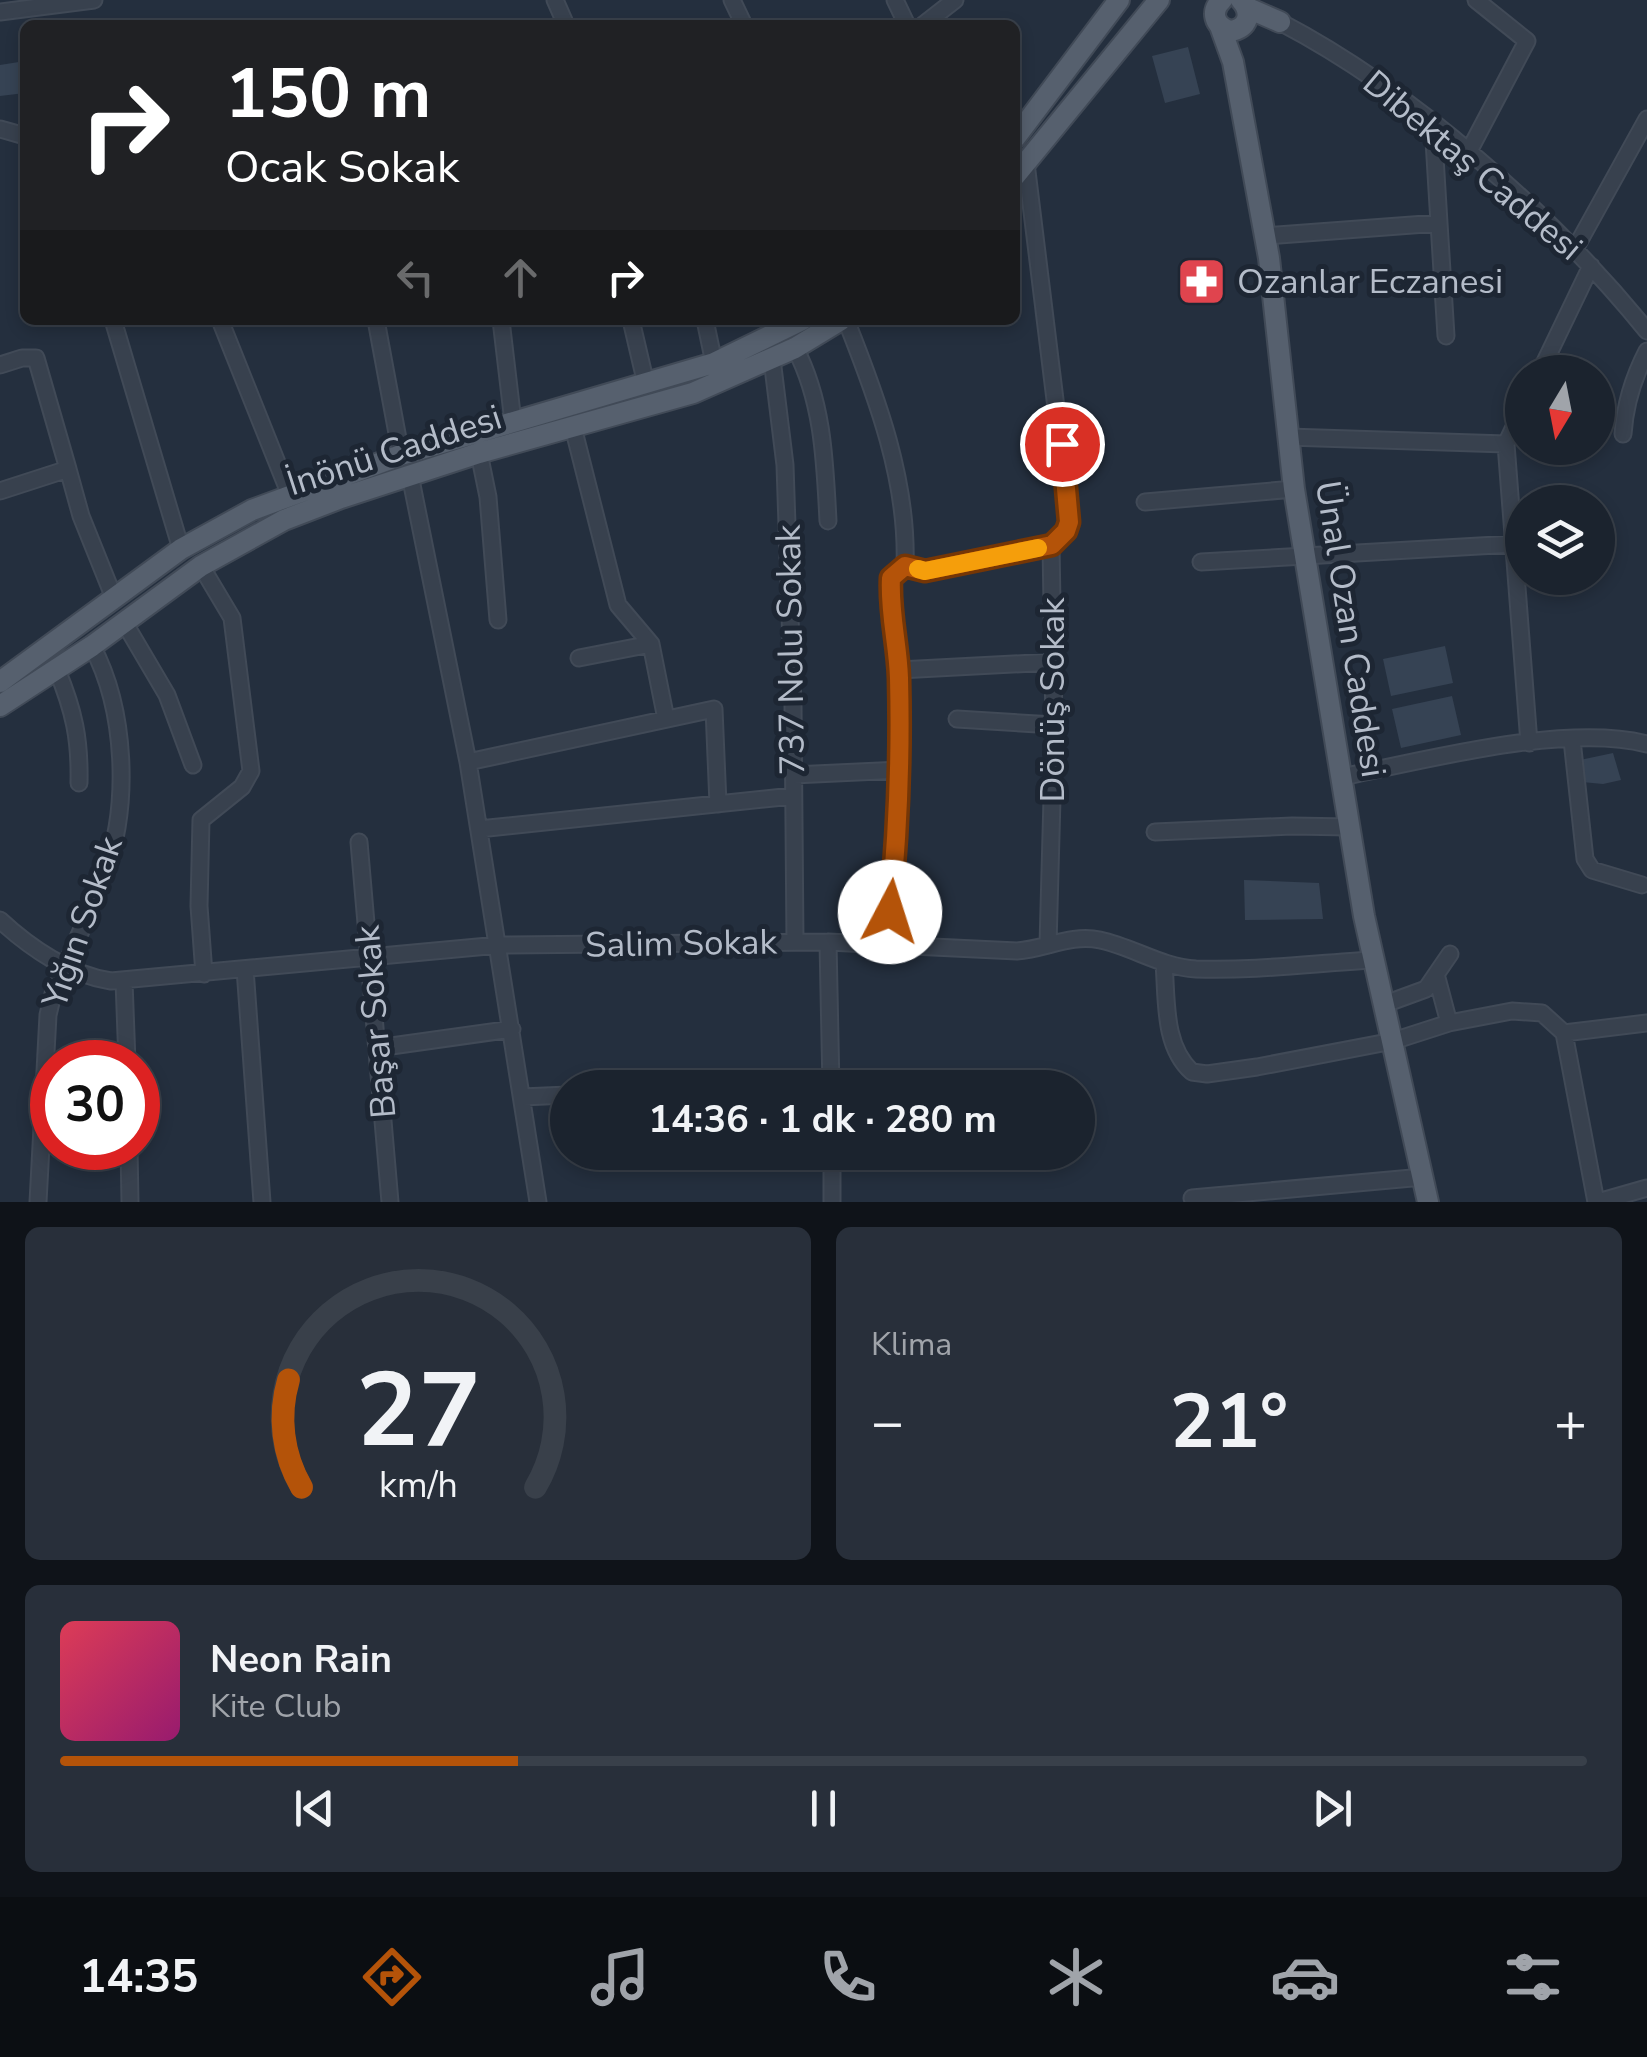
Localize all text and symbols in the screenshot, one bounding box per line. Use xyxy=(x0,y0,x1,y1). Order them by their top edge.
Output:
text: 150 m xyxy=(225,46,431,142)
icon: right xyxy=(60,60,190,190)
street label: Dibektaş Caddesi xyxy=(1353,60,1592,271)
text: Ocak Sokak xyxy=(225,137,459,198)
icon: left xyxy=(388,250,443,305)
icon: ahead xyxy=(493,250,548,305)
icon: right xyxy=(598,250,653,305)
pharmacy icon: Ozanlar Eczanesi xyxy=(1176,255,1228,307)
place label: Ozanlar Eczanesi xyxy=(1237,258,1503,305)
north arrow xyxy=(1505,355,1615,465)
map controls xyxy=(1505,355,1615,595)
street label: İnönü Caddesi xyxy=(281,394,507,507)
pin xyxy=(1020,402,1105,487)
icon: arrive xyxy=(1035,417,1090,472)
street label: Ünal Ozan Caddesi xyxy=(1304,478,1397,781)
button: layers xyxy=(1505,485,1615,595)
street label: 737 Nolu Sokak xyxy=(765,524,816,776)
street label: Dönüş Sokak xyxy=(1029,597,1076,803)
street label: Yığın Sokak xyxy=(31,830,134,1015)
position arrow xyxy=(838,860,942,964)
street label: Salim Sokak xyxy=(585,918,778,969)
street label: Başar Sokak xyxy=(344,923,407,1120)
speed limit sign: 30 xyxy=(30,1040,160,1170)
text: 14:36 · 1 dk · 280 m xyxy=(648,1094,997,1145)
text: Klima xyxy=(871,1323,952,1366)
text: 27 xyxy=(356,1340,480,1482)
text: 21° xyxy=(1170,1371,1288,1473)
text: − xyxy=(871,1385,904,1460)
text: + xyxy=(1554,1385,1587,1460)
text: km/h xyxy=(379,1461,457,1510)
text: Neon Rain xyxy=(210,1634,392,1685)
text: Kite Club xyxy=(210,1685,341,1728)
icon: previous xyxy=(287,1781,342,1836)
icon: pause xyxy=(796,1781,851,1836)
icon: next xyxy=(1305,1781,1360,1836)
icon: directions xyxy=(357,1942,427,2012)
icon: music xyxy=(585,1942,655,2012)
icon: phone xyxy=(813,1942,883,2012)
icon: climate xyxy=(1041,1942,1111,2012)
icon: car xyxy=(1270,1942,1340,2012)
icon: filters xyxy=(1498,1942,1568,2012)
text: 14:35 xyxy=(79,1947,198,2008)

